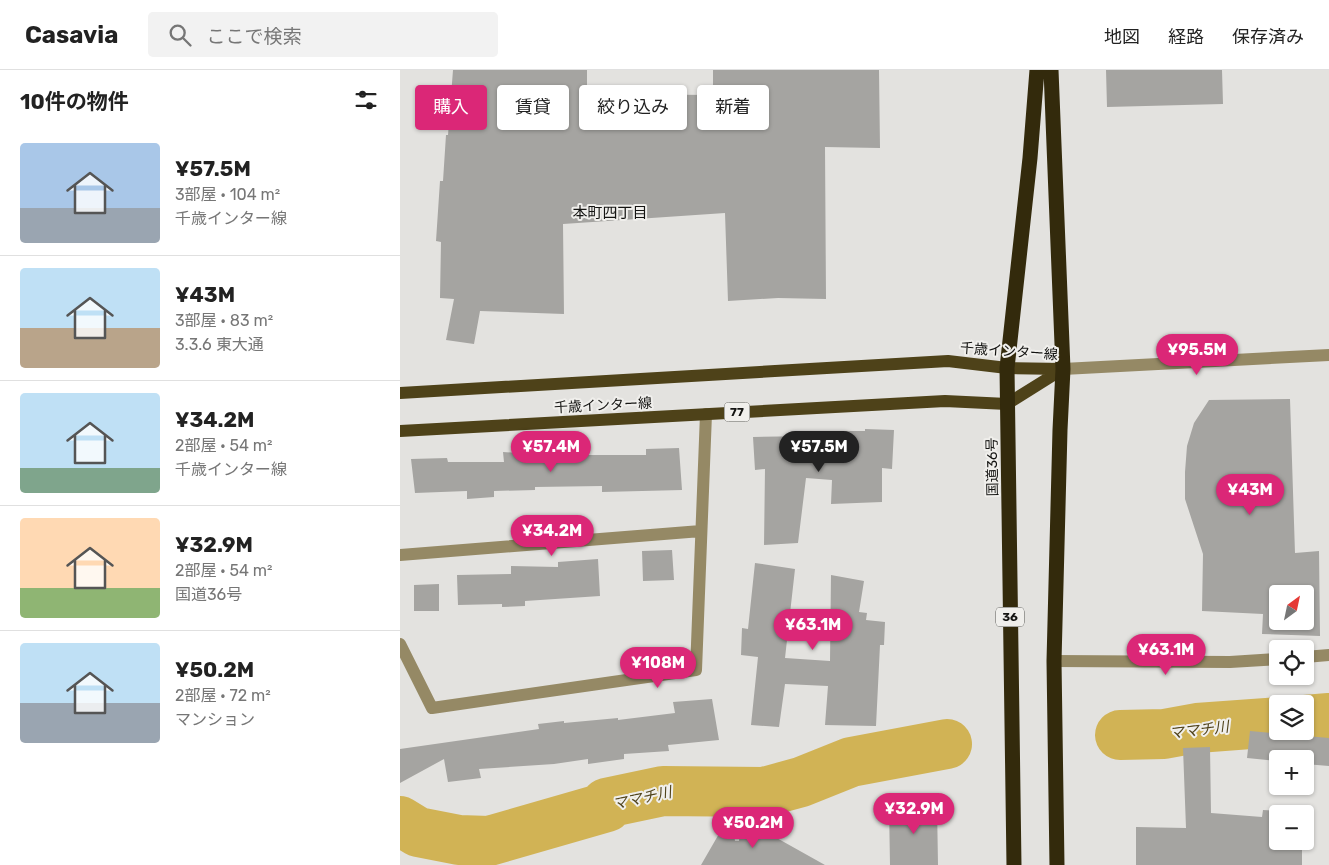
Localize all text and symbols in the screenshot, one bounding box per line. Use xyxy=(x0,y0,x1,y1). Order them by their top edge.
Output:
search box xyxy=(148,12,498,57)
text: Casavia xyxy=(25,21,118,49)
icon: search xyxy=(166,21,194,49)
text: ここで検索 xyxy=(206,25,301,48)
text: 地図 xyxy=(1104,26,1140,48)
text: 経路 xyxy=(1168,26,1204,48)
text: 保存済み xyxy=(1232,26,1304,48)
chip: 購入 xyxy=(415,85,487,130)
chip: 賃貸 xyxy=(497,85,569,130)
chip: 絞り込み xyxy=(579,85,687,130)
chip: 新着 xyxy=(697,85,769,130)
icon: filters xyxy=(352,86,380,114)
text: 10件の物件 xyxy=(20,89,129,114)
text: ¥57.5M xyxy=(175,156,251,181)
icon: home xyxy=(60,163,120,223)
text: 3部屋 · 104 m² xyxy=(175,185,280,204)
district label: 本町四丁目 xyxy=(572,204,648,222)
text: 千歳インター線 xyxy=(175,209,287,228)
text: ¥43M xyxy=(175,282,235,307)
icon: home xyxy=(60,288,120,348)
text: 3部屋 · 83 m² xyxy=(175,311,273,330)
pin: ¥95.5M xyxy=(1156,334,1238,376)
text: 3.3.6 東大通 xyxy=(175,335,264,354)
street label: 千歳インター線 xyxy=(959,340,1058,363)
text: ¥95.5M xyxy=(1167,340,1227,359)
street label: 千歳インター線 xyxy=(554,394,652,417)
road number: 77 xyxy=(724,402,750,422)
text: ¥34.2M xyxy=(175,407,255,432)
icon: home xyxy=(60,413,120,473)
pin: ¥57.4M xyxy=(510,430,592,473)
pin: ¥57.5M xyxy=(778,430,860,473)
text: 2部屋 · 54 m² xyxy=(175,436,273,455)
text: ¥57.4M xyxy=(522,437,580,456)
text: ¥57.5M xyxy=(790,437,848,456)
street label: 国道36号 xyxy=(983,437,1002,497)
text: 千歳インター線 xyxy=(175,460,287,479)
pin: ¥43M xyxy=(1220,474,1280,516)
text: ¥43M xyxy=(1227,480,1273,499)
pin: ¥34.2M xyxy=(511,514,593,557)
text: ¥34.2M xyxy=(522,521,582,540)
text: ¥32.9M xyxy=(175,532,253,557)
icon: home xyxy=(60,538,120,598)
text: 2部屋 · 54 m² xyxy=(175,561,273,580)
text: 国道36号 xyxy=(175,585,242,604)
north arrow xyxy=(1269,585,1314,630)
map controls xyxy=(1269,585,1314,850)
pin: ¥63.1M xyxy=(772,608,854,651)
road number: 36 xyxy=(996,608,1024,626)
text: ¥63.1M xyxy=(785,615,841,634)
pin: ¥63.1M xyxy=(1125,634,1207,676)
text: ¥63.1M xyxy=(1138,640,1194,659)
button: locate xyxy=(1269,640,1314,685)
pin: ¥108M xyxy=(623,646,693,689)
text: ¥108M xyxy=(631,653,685,672)
text: ¥50.2M xyxy=(175,657,254,682)
icon: home xyxy=(60,663,120,723)
text: 2部屋 · 72 m² xyxy=(175,686,271,705)
button: layers xyxy=(1269,695,1314,740)
text: マンション xyxy=(175,710,255,729)
water label: ママチ川 xyxy=(1168,717,1232,743)
button: + xyxy=(1269,750,1314,795)
water label: ママチ川 xyxy=(611,783,675,813)
pin: ¥32.9M xyxy=(873,792,955,835)
text: ¥32.9M xyxy=(884,799,944,818)
button: − xyxy=(1269,805,1314,850)
pin: ¥50.2M xyxy=(712,806,794,849)
text: ¥50.2M xyxy=(723,813,783,832)

